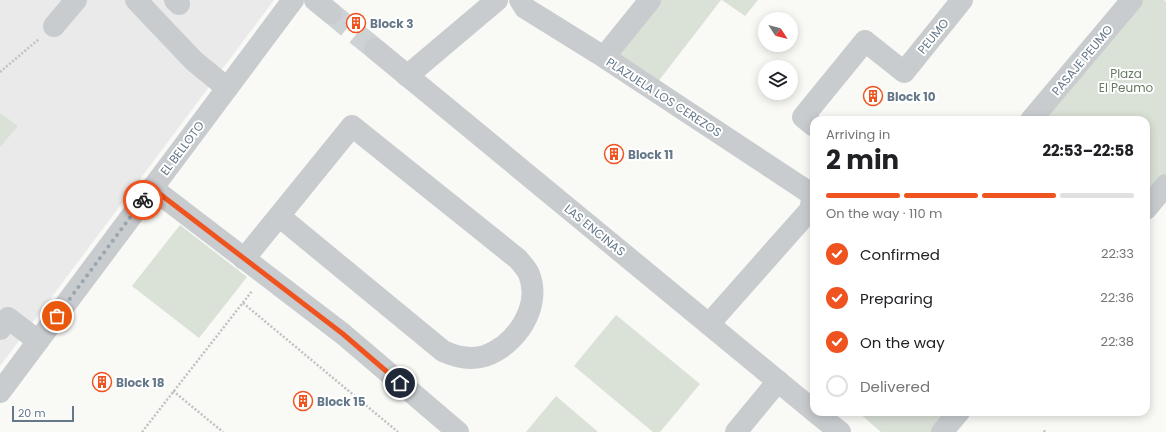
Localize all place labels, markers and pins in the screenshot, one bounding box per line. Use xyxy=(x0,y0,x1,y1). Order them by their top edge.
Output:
building icon: Block 3 xyxy=(345,12,367,34)
place label: Block 3 xyxy=(370,15,414,32)
building icon: Block 10 xyxy=(862,85,884,107)
place label: Block 10 xyxy=(887,88,936,105)
building icon: Block 11 xyxy=(603,143,625,165)
place label: Block 11 xyxy=(628,146,673,163)
pin xyxy=(40,299,74,333)
pin xyxy=(383,366,417,400)
building icon: Block 18 xyxy=(91,371,113,393)
place label: Block 18 xyxy=(116,374,165,391)
building icon: Block 15 xyxy=(292,390,314,412)
place label: Block 15 xyxy=(317,393,366,410)

